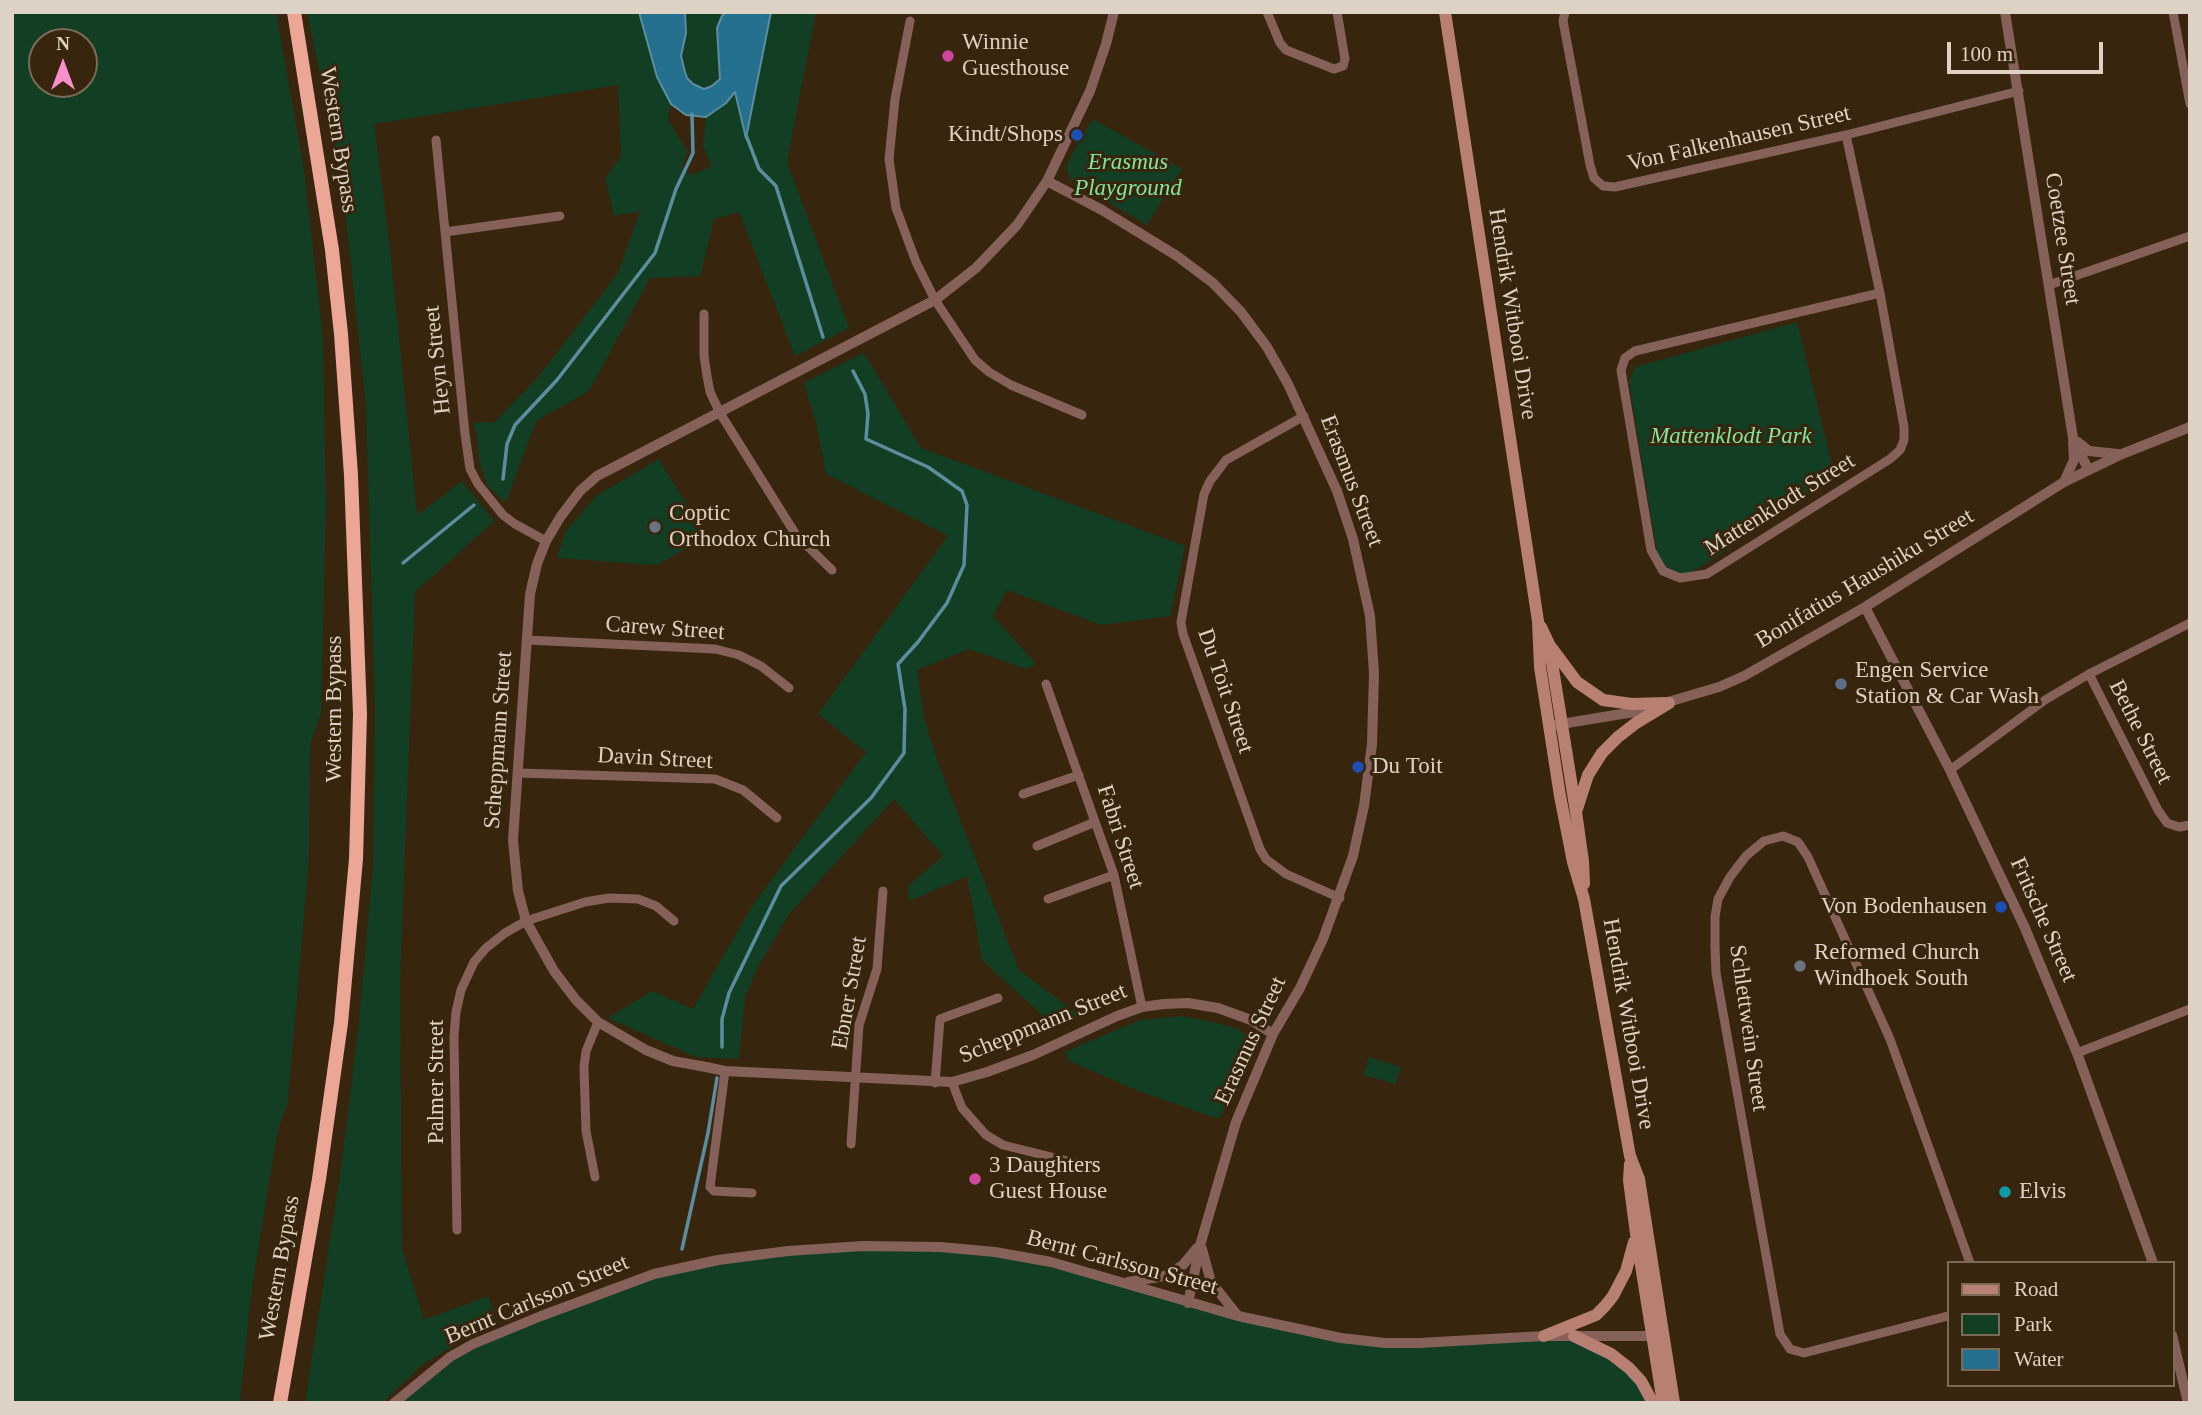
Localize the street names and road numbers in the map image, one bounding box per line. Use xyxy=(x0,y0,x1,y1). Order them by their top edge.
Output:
street label: Western Bypass xyxy=(313,65,363,215)
street label: Von Falkenhausen Street xyxy=(1625,100,1853,178)
street label: Coetzee Street xyxy=(2038,171,2086,307)
street label: Hendrik Witbooi Drive xyxy=(1482,206,1542,422)
street label: Heyn Street xyxy=(419,304,457,416)
street label: Erasmus Street xyxy=(1313,411,1389,551)
street label: Mattenklodt Street xyxy=(1700,448,1860,562)
street label: Bonifatius Haushiku Street xyxy=(1751,503,1979,655)
street label: Carew Street xyxy=(604,611,726,647)
street label: Du Toit Street xyxy=(1191,625,1259,757)
street label: Western Bypass xyxy=(321,636,349,782)
street label: Scheppmann Street xyxy=(479,650,519,830)
street label: Bethe Street xyxy=(2102,675,2178,789)
street label: Davin Street xyxy=(597,742,713,776)
street label: Fabri Street xyxy=(1090,781,1150,893)
street label: Fritsche Street xyxy=(2003,853,2083,987)
street label: Hendrik Witbooi Drive xyxy=(1596,916,1660,1132)
street label: Ebner Street xyxy=(826,934,874,1052)
street label: Schlettwein Street xyxy=(1723,943,1773,1113)
street label: Erasmus Street xyxy=(1209,972,1293,1110)
street label: Scheppmann Street xyxy=(955,978,1131,1070)
street label: Palmer Street xyxy=(423,1020,451,1144)
street label: Western Bypass xyxy=(254,1193,306,1343)
street label: Bernt Carlsson Street xyxy=(1023,1224,1221,1302)
street label: Bernt Carlsson Street xyxy=(441,1249,633,1351)

